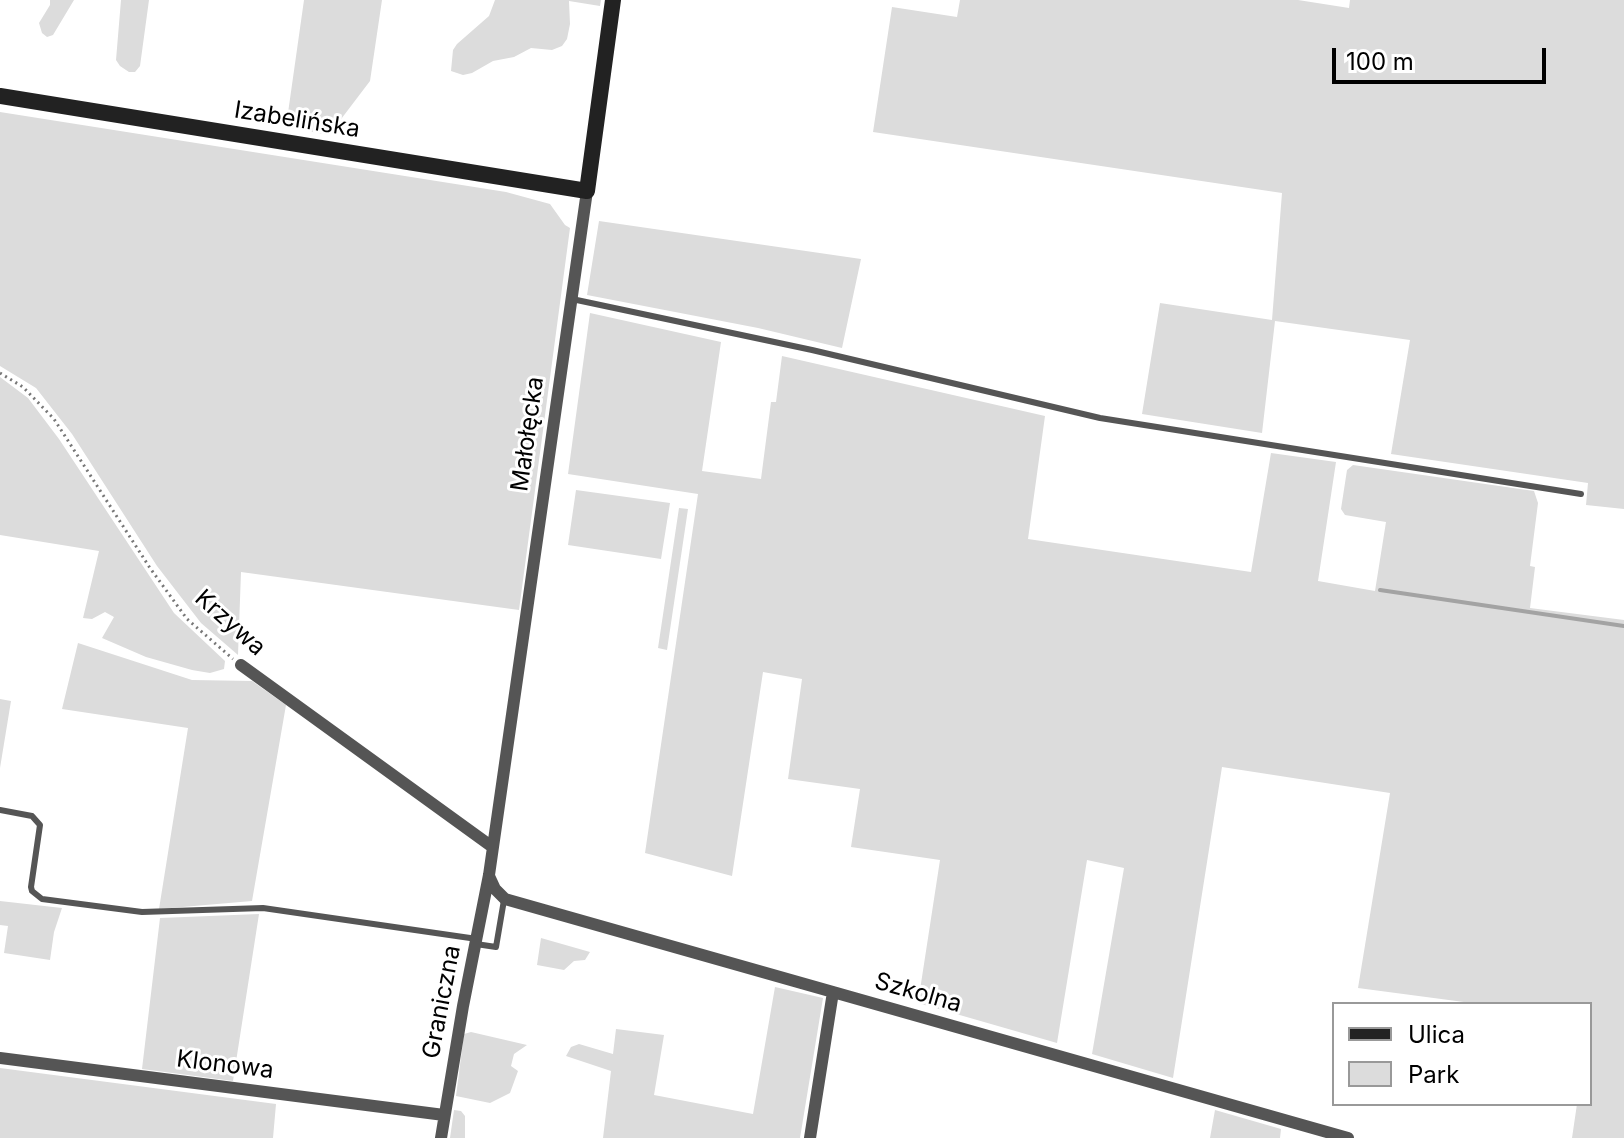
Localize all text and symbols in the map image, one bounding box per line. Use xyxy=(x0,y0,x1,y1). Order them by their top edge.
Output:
scale bar xyxy=(1336,32,1550,82)
text: 100 m xyxy=(1346,47,1414,76)
street label: Izabelińska xyxy=(232,96,362,144)
street label: Małołęcka xyxy=(506,375,550,493)
street label: Krzywa xyxy=(189,584,271,662)
street label: Graniczna xyxy=(417,943,467,1061)
street label: Szkolna xyxy=(871,967,965,1019)
legend xyxy=(1332,1002,1592,1106)
text: Ulica xyxy=(1408,1020,1465,1049)
street label: Klonowa xyxy=(175,1045,275,1085)
text: Park xyxy=(1408,1060,1459,1089)

